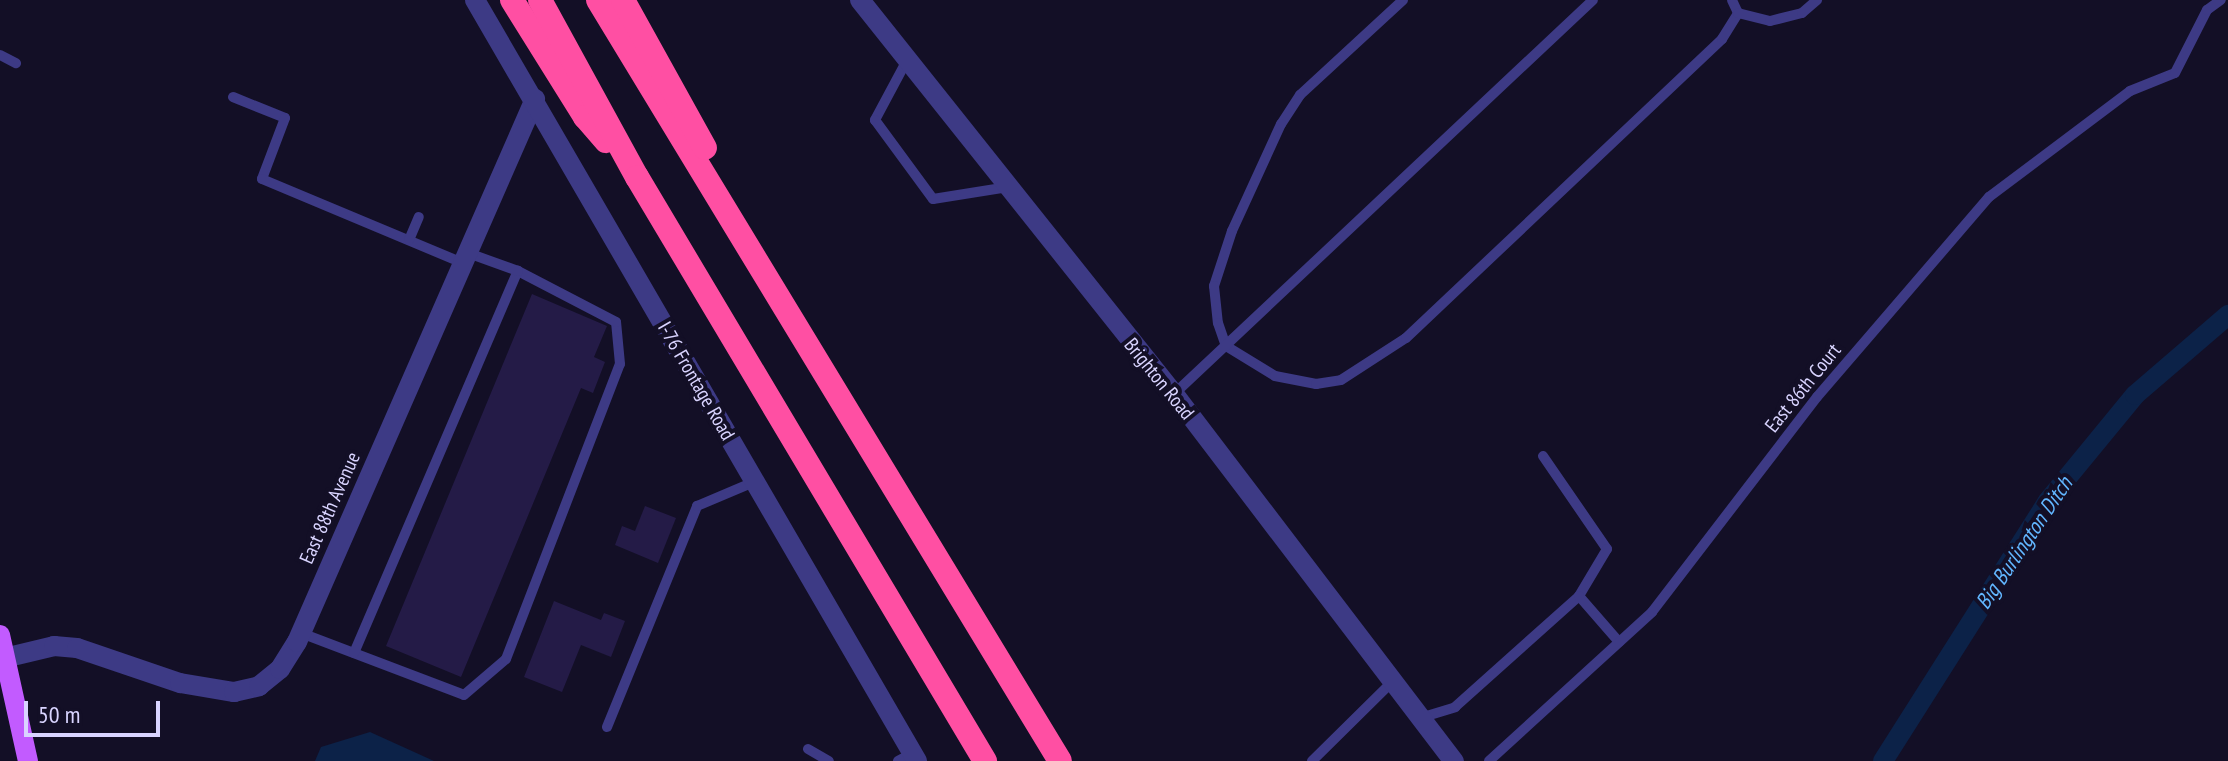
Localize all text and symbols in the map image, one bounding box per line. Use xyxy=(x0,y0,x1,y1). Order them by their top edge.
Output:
street label: I-76 Frontage Road xyxy=(652,318,740,444)
street label: Brighton Road xyxy=(1119,333,1199,425)
street label: East 86th Court xyxy=(1760,339,1846,437)
street label: East 88th Avenue xyxy=(295,448,365,568)
water label: Big Burlington Ditch xyxy=(1970,472,2078,614)
scale bar xyxy=(28,685,164,735)
text: 50 m xyxy=(38,699,80,730)

